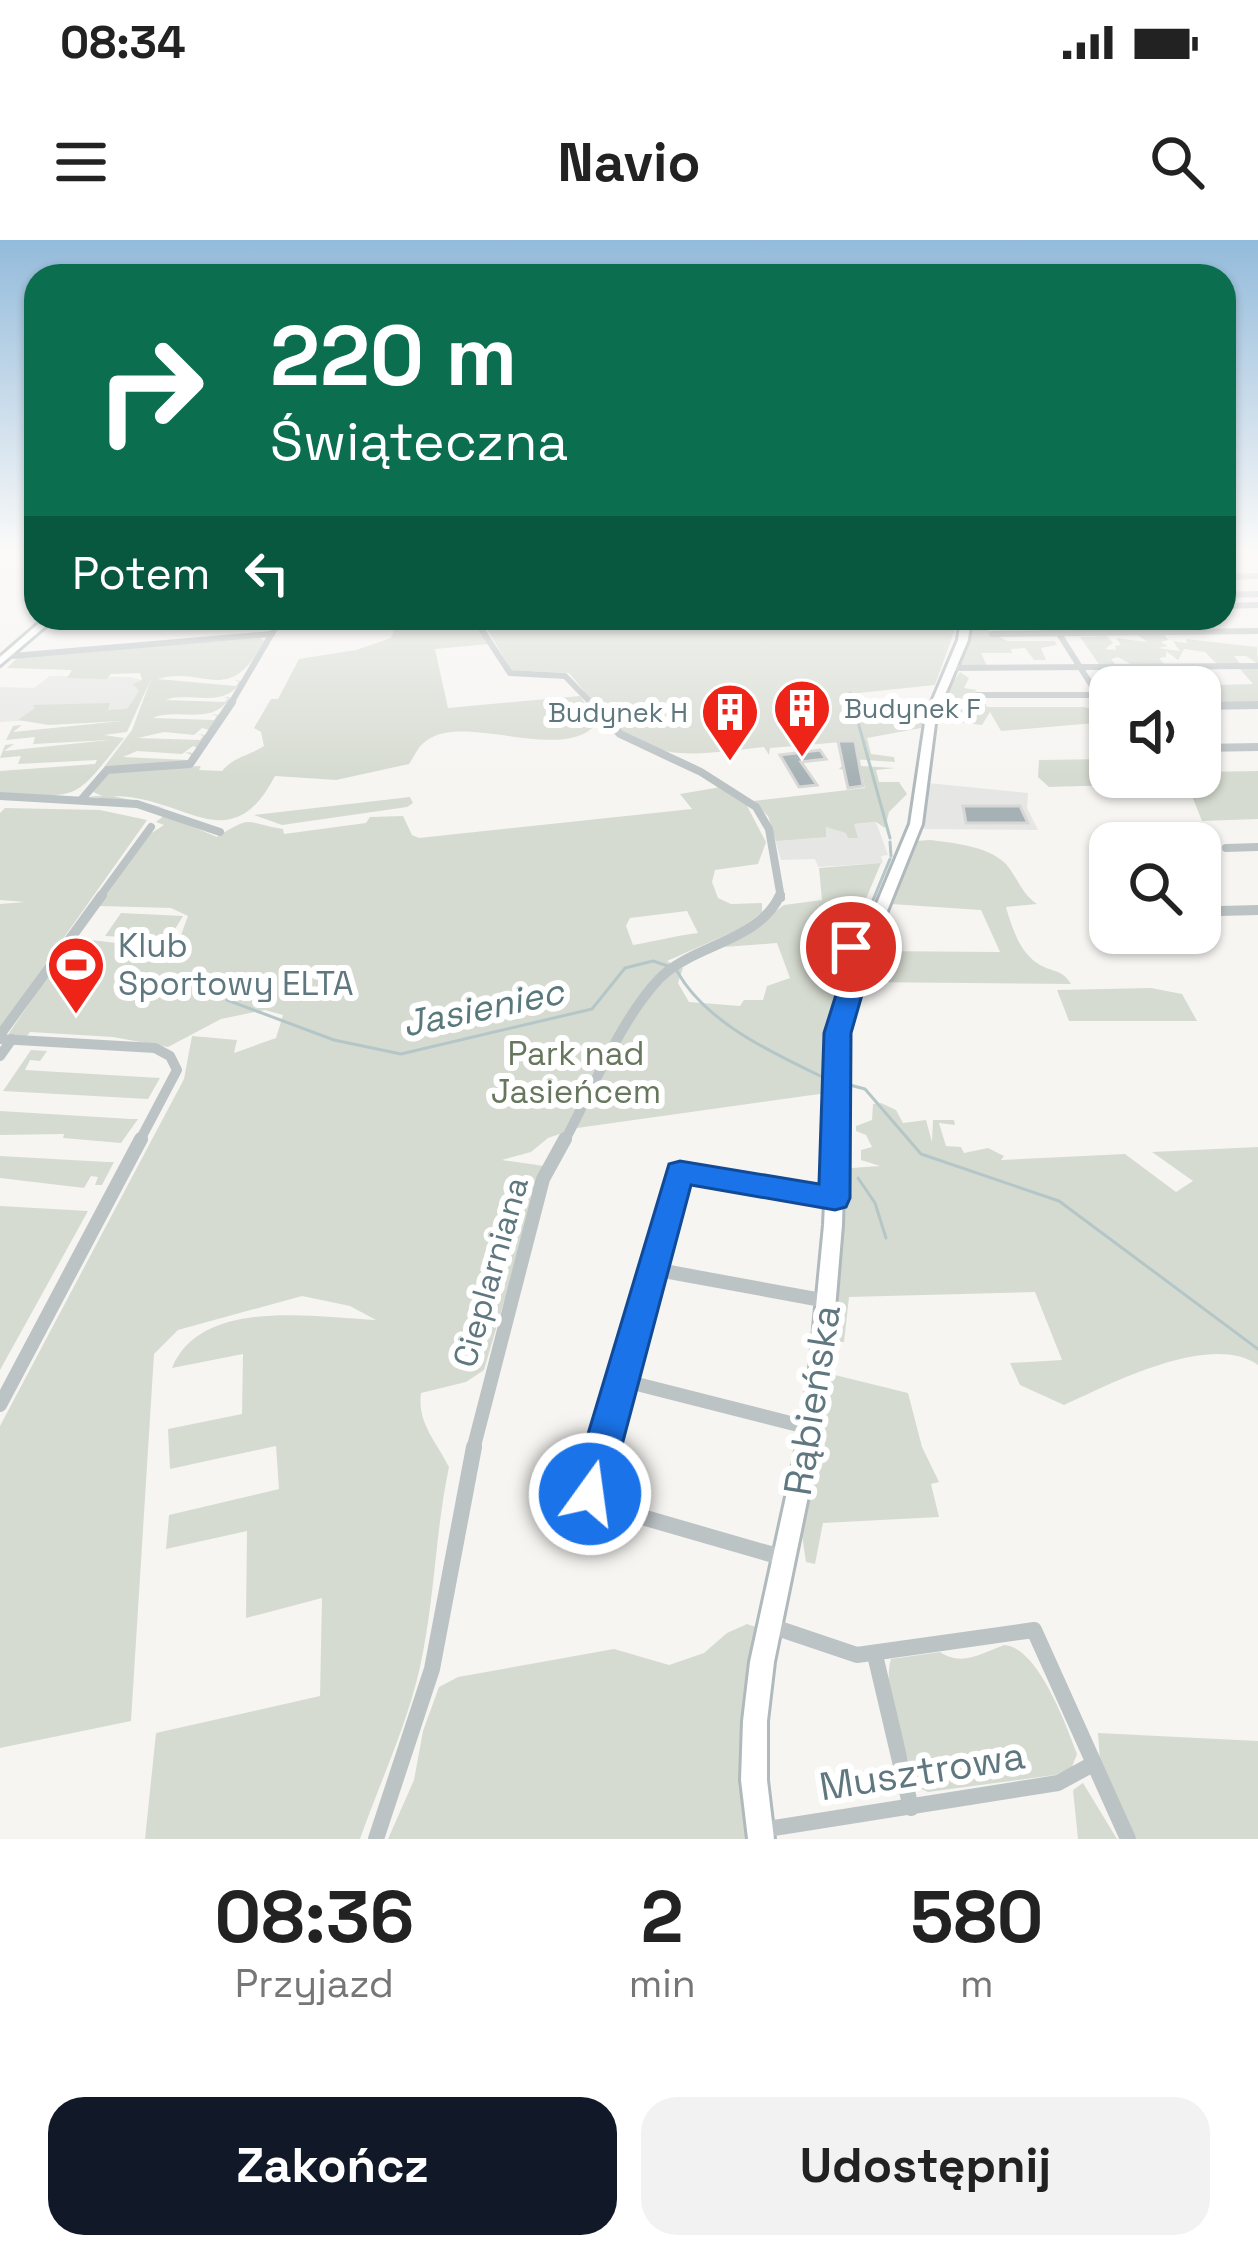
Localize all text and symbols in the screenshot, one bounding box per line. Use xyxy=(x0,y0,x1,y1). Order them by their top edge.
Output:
text: 08:34 xyxy=(60,14,186,71)
text: Navio xyxy=(558,128,700,197)
icon: menu xyxy=(48,129,114,195)
icon: search xyxy=(1144,129,1210,195)
text: 220 m xyxy=(270,302,517,410)
icon: right xyxy=(72,312,228,468)
text: Świąteczna xyxy=(270,407,568,476)
icon: left xyxy=(234,540,300,606)
text: Potem xyxy=(72,545,210,602)
map controls xyxy=(1089,666,1221,954)
button: sound xyxy=(1089,666,1221,798)
building icon: Budynek F xyxy=(771,677,833,759)
building icon: Budynek H xyxy=(699,681,761,763)
place label: Budynek F xyxy=(844,691,981,726)
place label: Budynek H xyxy=(548,695,688,730)
button: search xyxy=(1089,822,1221,954)
pin xyxy=(800,896,902,998)
icon: arrive xyxy=(818,914,884,980)
place label: Klub Sportowy ELTA xyxy=(118,925,353,1005)
sports icon: Klub Sportowy ELTA xyxy=(45,934,107,1016)
water label: Jasieniec xyxy=(398,968,569,1048)
park label: Park nad Jasieńcem xyxy=(491,1033,661,1113)
street label: Cieplarniana xyxy=(444,1172,538,1372)
street label: Rąbieńska xyxy=(773,1301,851,1499)
position arrow xyxy=(527,1431,653,1557)
street label: Musztrowa xyxy=(816,1731,1028,1811)
text: 08:36 xyxy=(215,1871,414,1963)
text: 2 xyxy=(641,1871,684,1963)
text: 580 xyxy=(910,1871,1043,1963)
text: Przyjazd xyxy=(235,1959,394,2008)
text: min xyxy=(629,1959,696,2008)
text: m xyxy=(960,1959,994,2008)
button: Zakończ xyxy=(48,2097,617,2235)
button: Udostępnij xyxy=(641,2097,1210,2235)

